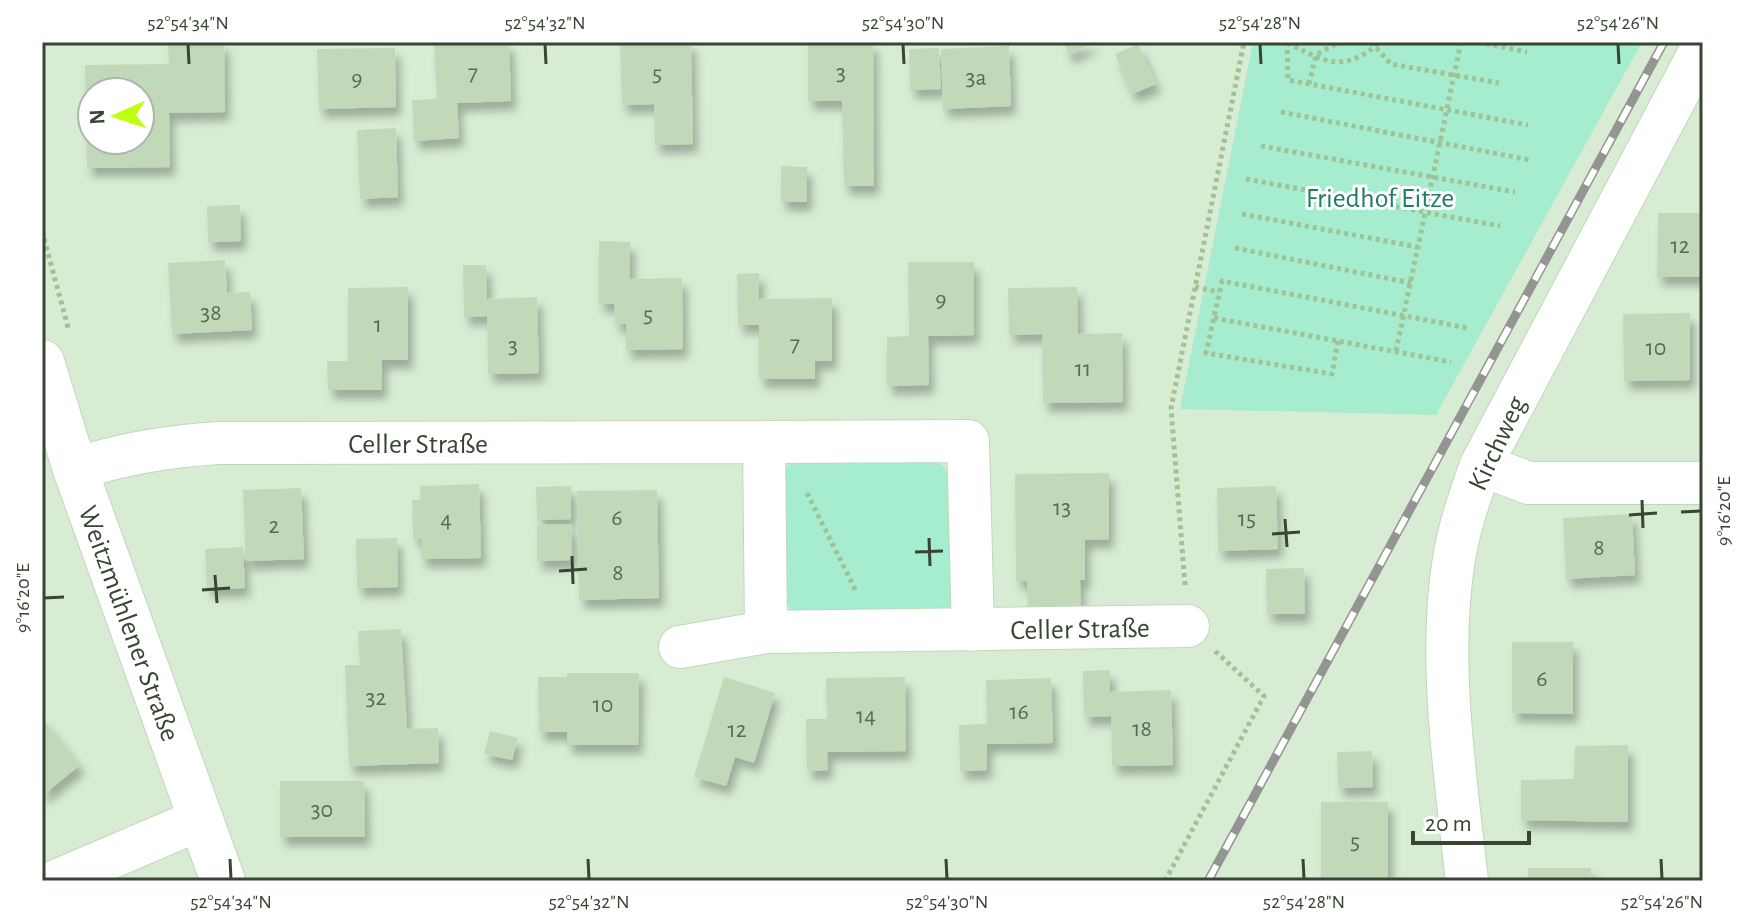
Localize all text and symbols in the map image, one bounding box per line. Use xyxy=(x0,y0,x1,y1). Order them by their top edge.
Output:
text: 52°54'34"N xyxy=(147,13,229,33)
text: 52°54'32"N xyxy=(504,13,586,33)
text: 52°54'30"N xyxy=(862,13,944,33)
text: 52°54'28"N xyxy=(1219,13,1301,33)
text: 52°54'26"N xyxy=(1577,13,1659,33)
house number: 7 xyxy=(468,61,478,85)
house number: 3 xyxy=(836,61,846,85)
house number: 5 xyxy=(652,62,662,86)
house number: 3a xyxy=(966,66,986,90)
house number: 9 xyxy=(351,67,363,91)
north arrow xyxy=(76,76,156,156)
text: N xyxy=(86,109,108,125)
park label: Friedhof Eitze xyxy=(1306,185,1454,213)
house number: 12 xyxy=(1670,234,1690,258)
house number: 9 xyxy=(935,288,947,312)
house number: 38 xyxy=(200,301,222,325)
house number: 5 xyxy=(643,303,653,327)
house number: 1 xyxy=(374,313,382,337)
house number: 7 xyxy=(790,332,800,356)
house number: 3 xyxy=(508,334,518,358)
house number: 10 xyxy=(1646,336,1666,360)
house number: 11 xyxy=(1075,357,1091,381)
street label: Kirchweg xyxy=(1464,392,1532,495)
street label: Celler Straße xyxy=(348,431,488,459)
text: 9°16'20"E xyxy=(1714,476,1734,546)
house number: 13 xyxy=(1053,496,1071,520)
street label: Weitzmühlener Straße xyxy=(73,502,184,745)
house number: 6 xyxy=(611,506,623,530)
house number: 15 xyxy=(1238,507,1256,531)
house number: 4 xyxy=(440,508,452,532)
house number: 2 xyxy=(269,514,280,538)
house number: 8 xyxy=(1593,536,1605,560)
house number: 8 xyxy=(612,561,624,585)
text: 9°16'20"E xyxy=(13,563,33,633)
street label: Celler Straße xyxy=(1010,615,1150,645)
house number: 6 xyxy=(1536,667,1548,691)
house number: 32 xyxy=(366,686,386,710)
house number: 10 xyxy=(593,693,613,717)
house number: 16 xyxy=(1009,700,1029,724)
house number: 14 xyxy=(856,704,876,728)
house number: 18 xyxy=(1132,717,1152,741)
house number: 12 xyxy=(727,718,747,742)
scale bar xyxy=(1413,795,1529,845)
house number: 30 xyxy=(311,798,333,822)
text: 20 m xyxy=(1425,812,1472,836)
house number: 5 xyxy=(1350,830,1360,854)
text: 52°54'34"N xyxy=(190,892,272,912)
text: 52°54'32"N xyxy=(548,892,630,912)
text: 52°54'30"N xyxy=(906,892,988,912)
text: 52°54'28"N xyxy=(1263,892,1345,912)
text: 52°54'26"N xyxy=(1621,892,1703,912)

